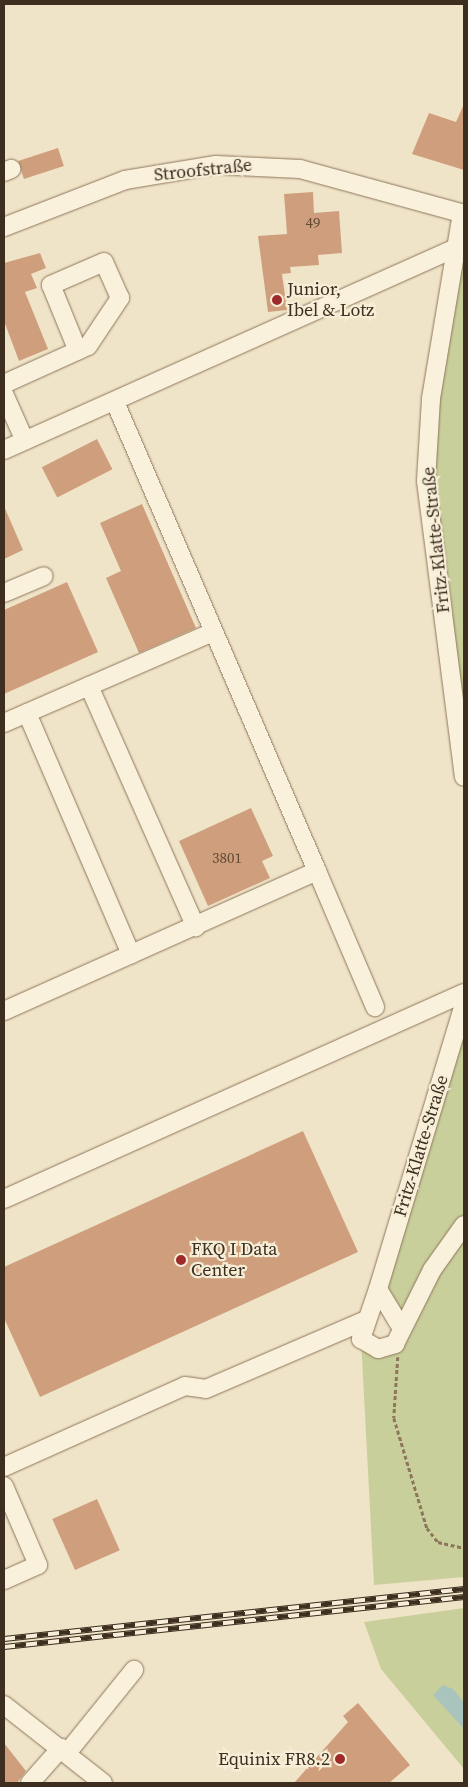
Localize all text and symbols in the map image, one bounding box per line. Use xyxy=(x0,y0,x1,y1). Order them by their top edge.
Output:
street label: Stroofstraße xyxy=(153,154,253,186)
house number: 49 xyxy=(306,214,320,232)
place label: Junior, Ibel & Lotz xyxy=(287,279,374,322)
marker: Junior, Ibel & Lotz xyxy=(271,294,283,306)
street label: Fritz-Klatte-Straße xyxy=(418,466,454,614)
house number: 3801 xyxy=(212,849,242,867)
street label: Fritz-Klatte-Straße xyxy=(389,1072,453,1220)
place label: FKQ I Data Center xyxy=(191,1239,277,1282)
marker: FKQ I Data Center xyxy=(175,1254,187,1266)
place label: Equinix FR8.2 xyxy=(218,1748,330,1770)
marker: Equinix FR8.2 xyxy=(334,1753,346,1765)

